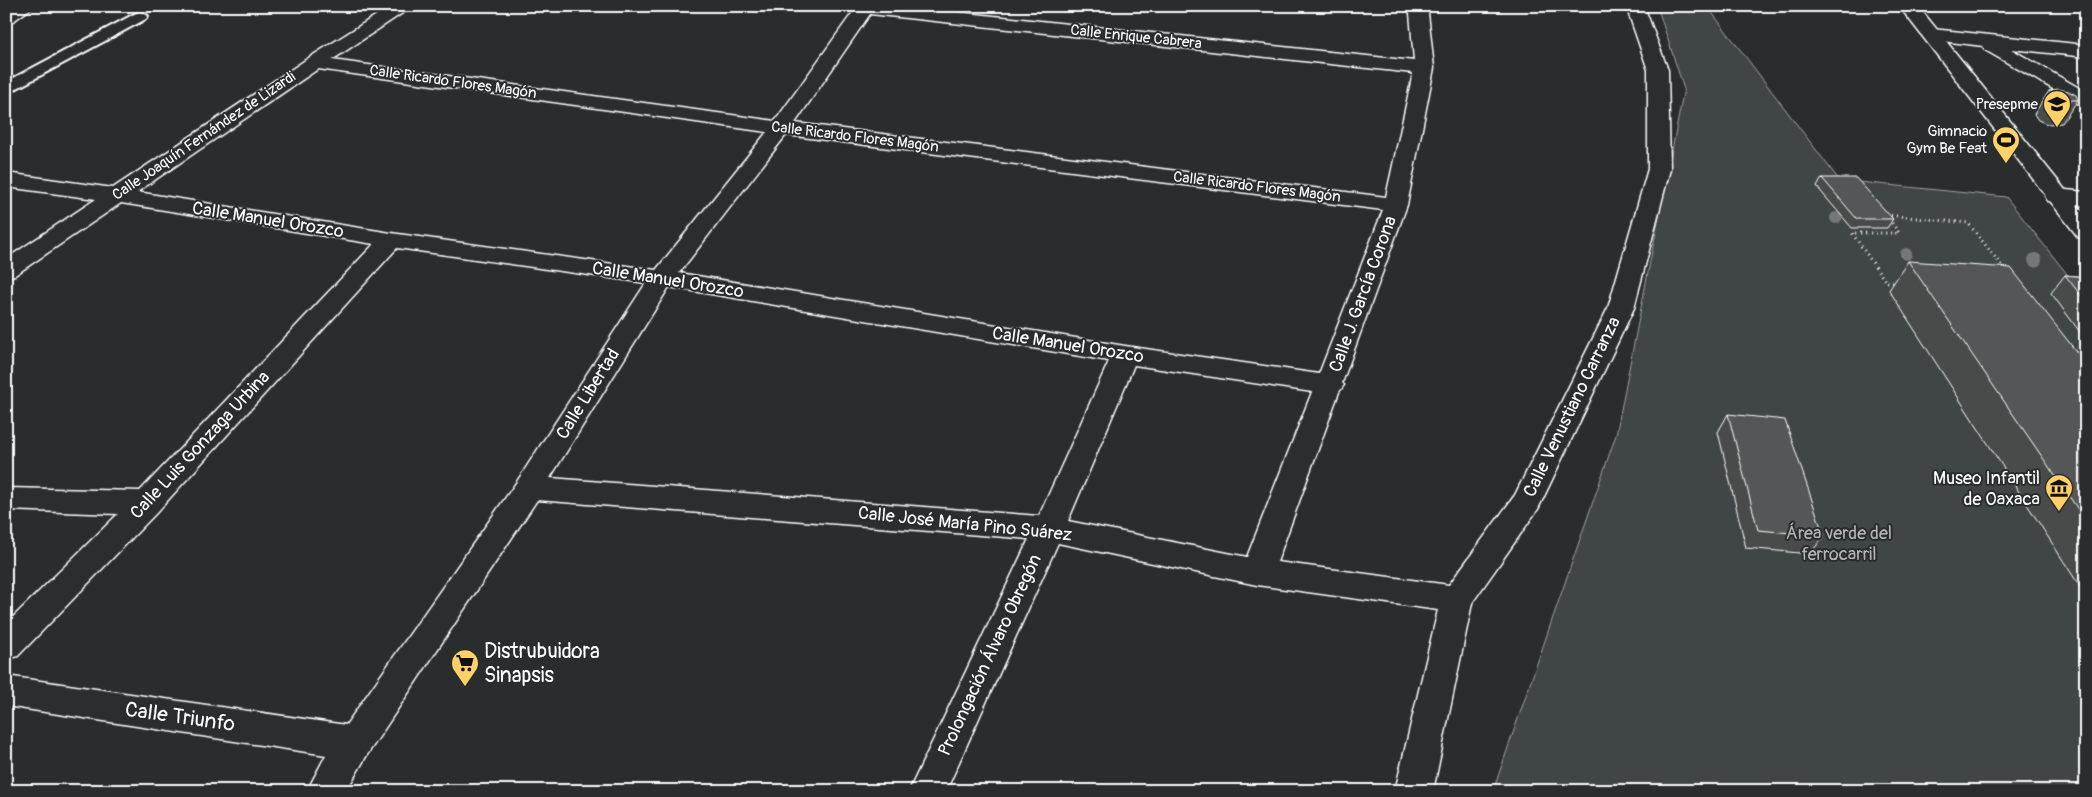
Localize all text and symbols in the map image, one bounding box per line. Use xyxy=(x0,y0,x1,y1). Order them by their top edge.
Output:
street label: Calle Enrique Cabrera xyxy=(1069,21,1203,53)
street label: Calle Ricardo Flores Magón xyxy=(368,61,538,103)
street label: Calle Joaquín Fernández de Lizardi xyxy=(109,67,300,205)
school or university icon: Presepme xyxy=(2042,89,2072,128)
place label: Presepme xyxy=(1976,95,2039,114)
street label: Calle Ricardo Flores Magón xyxy=(770,117,940,157)
place label: Gimnacio Gym Be Feat xyxy=(1906,122,1988,158)
sports icon: Gimnacio Gym Be Feat xyxy=(1991,125,2021,164)
street label: Calle Ricardo Flores Magón xyxy=(1172,167,1342,207)
street label: Calle Manuel Orozco xyxy=(191,197,346,243)
street label: Calle J. García Corona xyxy=(1324,213,1402,375)
street label: Calle Manuel Orozco xyxy=(591,257,746,303)
street label: Calle Venustiano Carranza xyxy=(1518,313,1626,501)
street label: Calle Manuel Orozco xyxy=(991,322,1146,368)
street label: Calle Libertad xyxy=(551,344,625,444)
street label: Calle Luis Gonzaga Urbina xyxy=(125,366,275,524)
place label: Museo Infantil de Oaxaca xyxy=(1933,467,2040,511)
museum icon: Museo Infantil de Oaxaca xyxy=(2044,473,2074,512)
street label: Calle José María Pino Suárez xyxy=(857,501,1073,547)
park label: Área verde del ferrocarril xyxy=(1786,522,1892,566)
street label: Prolongación Álvaro Obregón xyxy=(933,551,1047,759)
place label: Distrubuidora Sinapsis xyxy=(484,638,600,689)
supermarket icon: Distrubuidora Sinapsis xyxy=(450,648,480,687)
street label: Calle Triunfo xyxy=(123,696,237,738)

